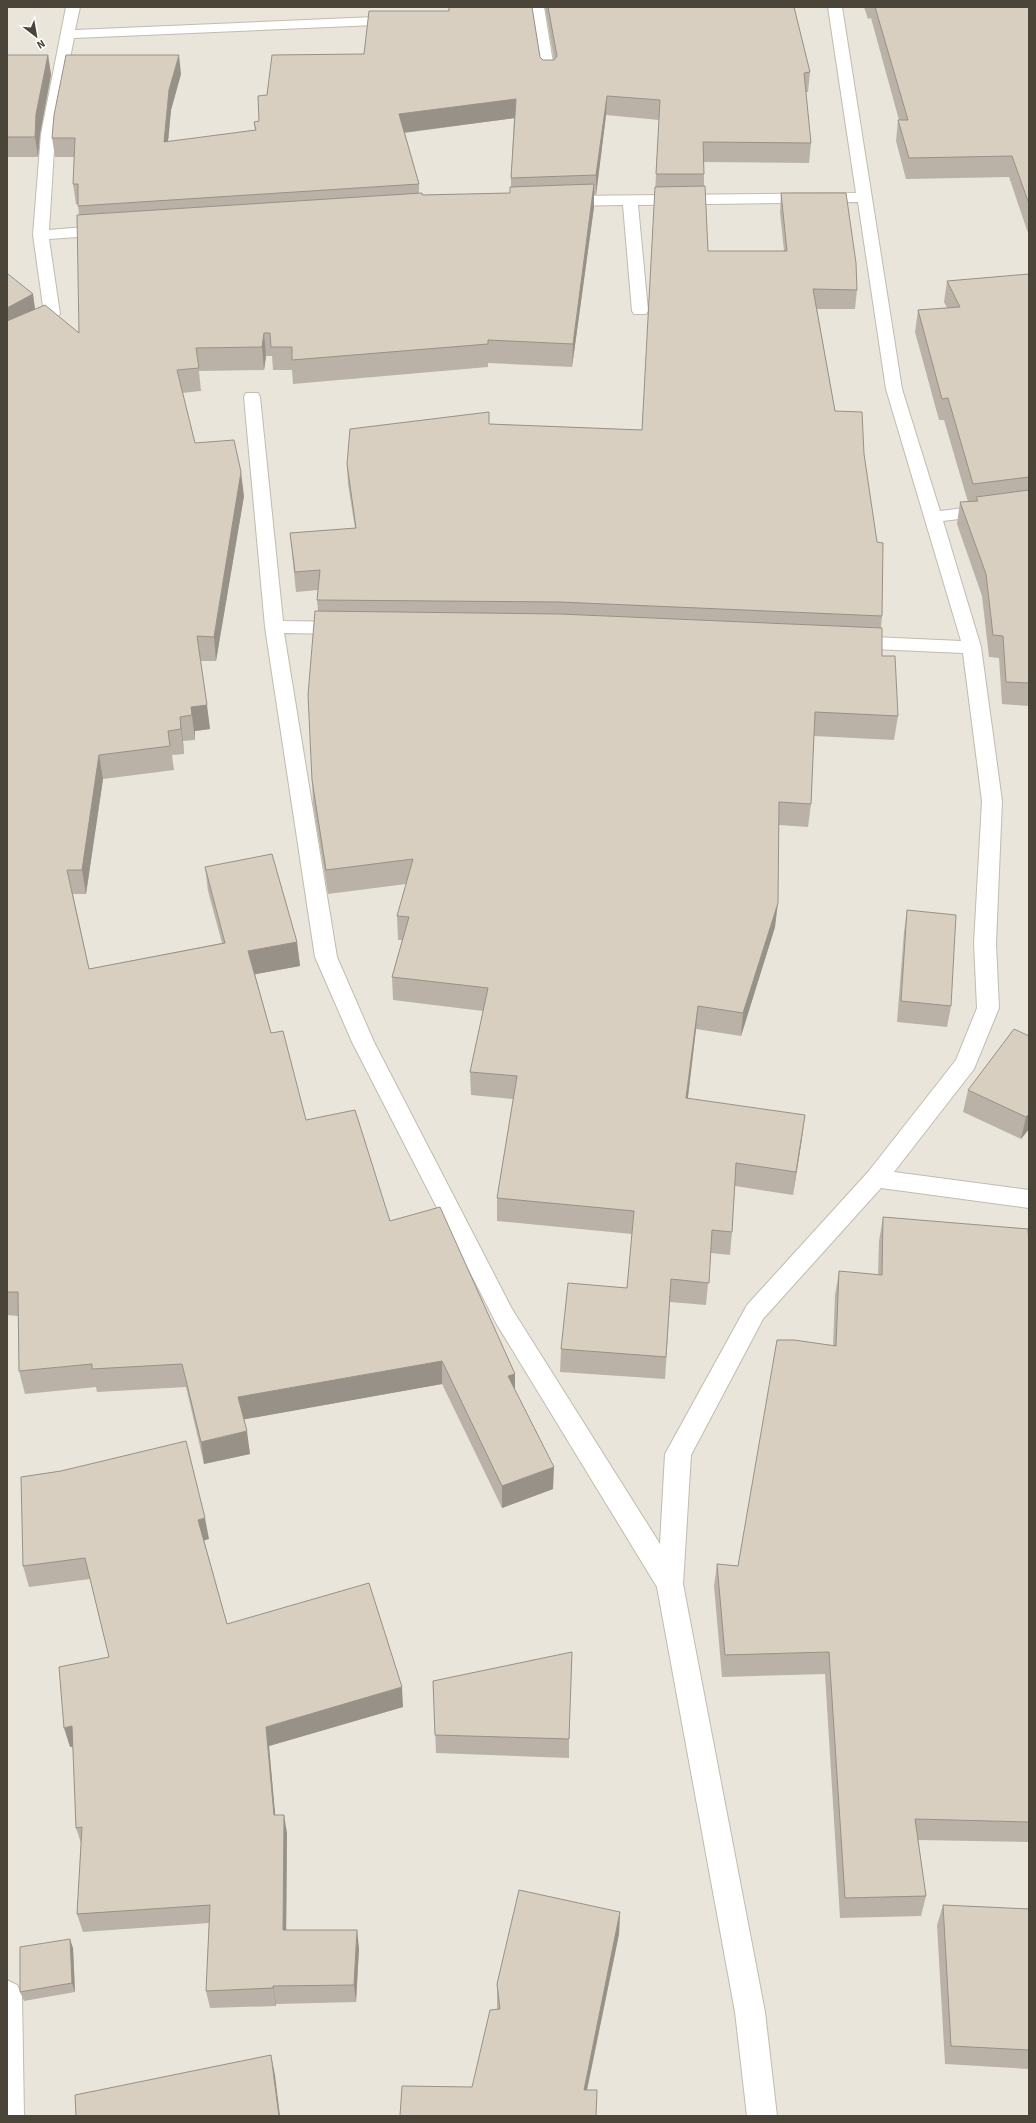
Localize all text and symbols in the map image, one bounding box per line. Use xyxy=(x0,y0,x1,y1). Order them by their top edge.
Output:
north arrow xyxy=(16,16,56,56)
text: N xyxy=(34,36,48,52)

